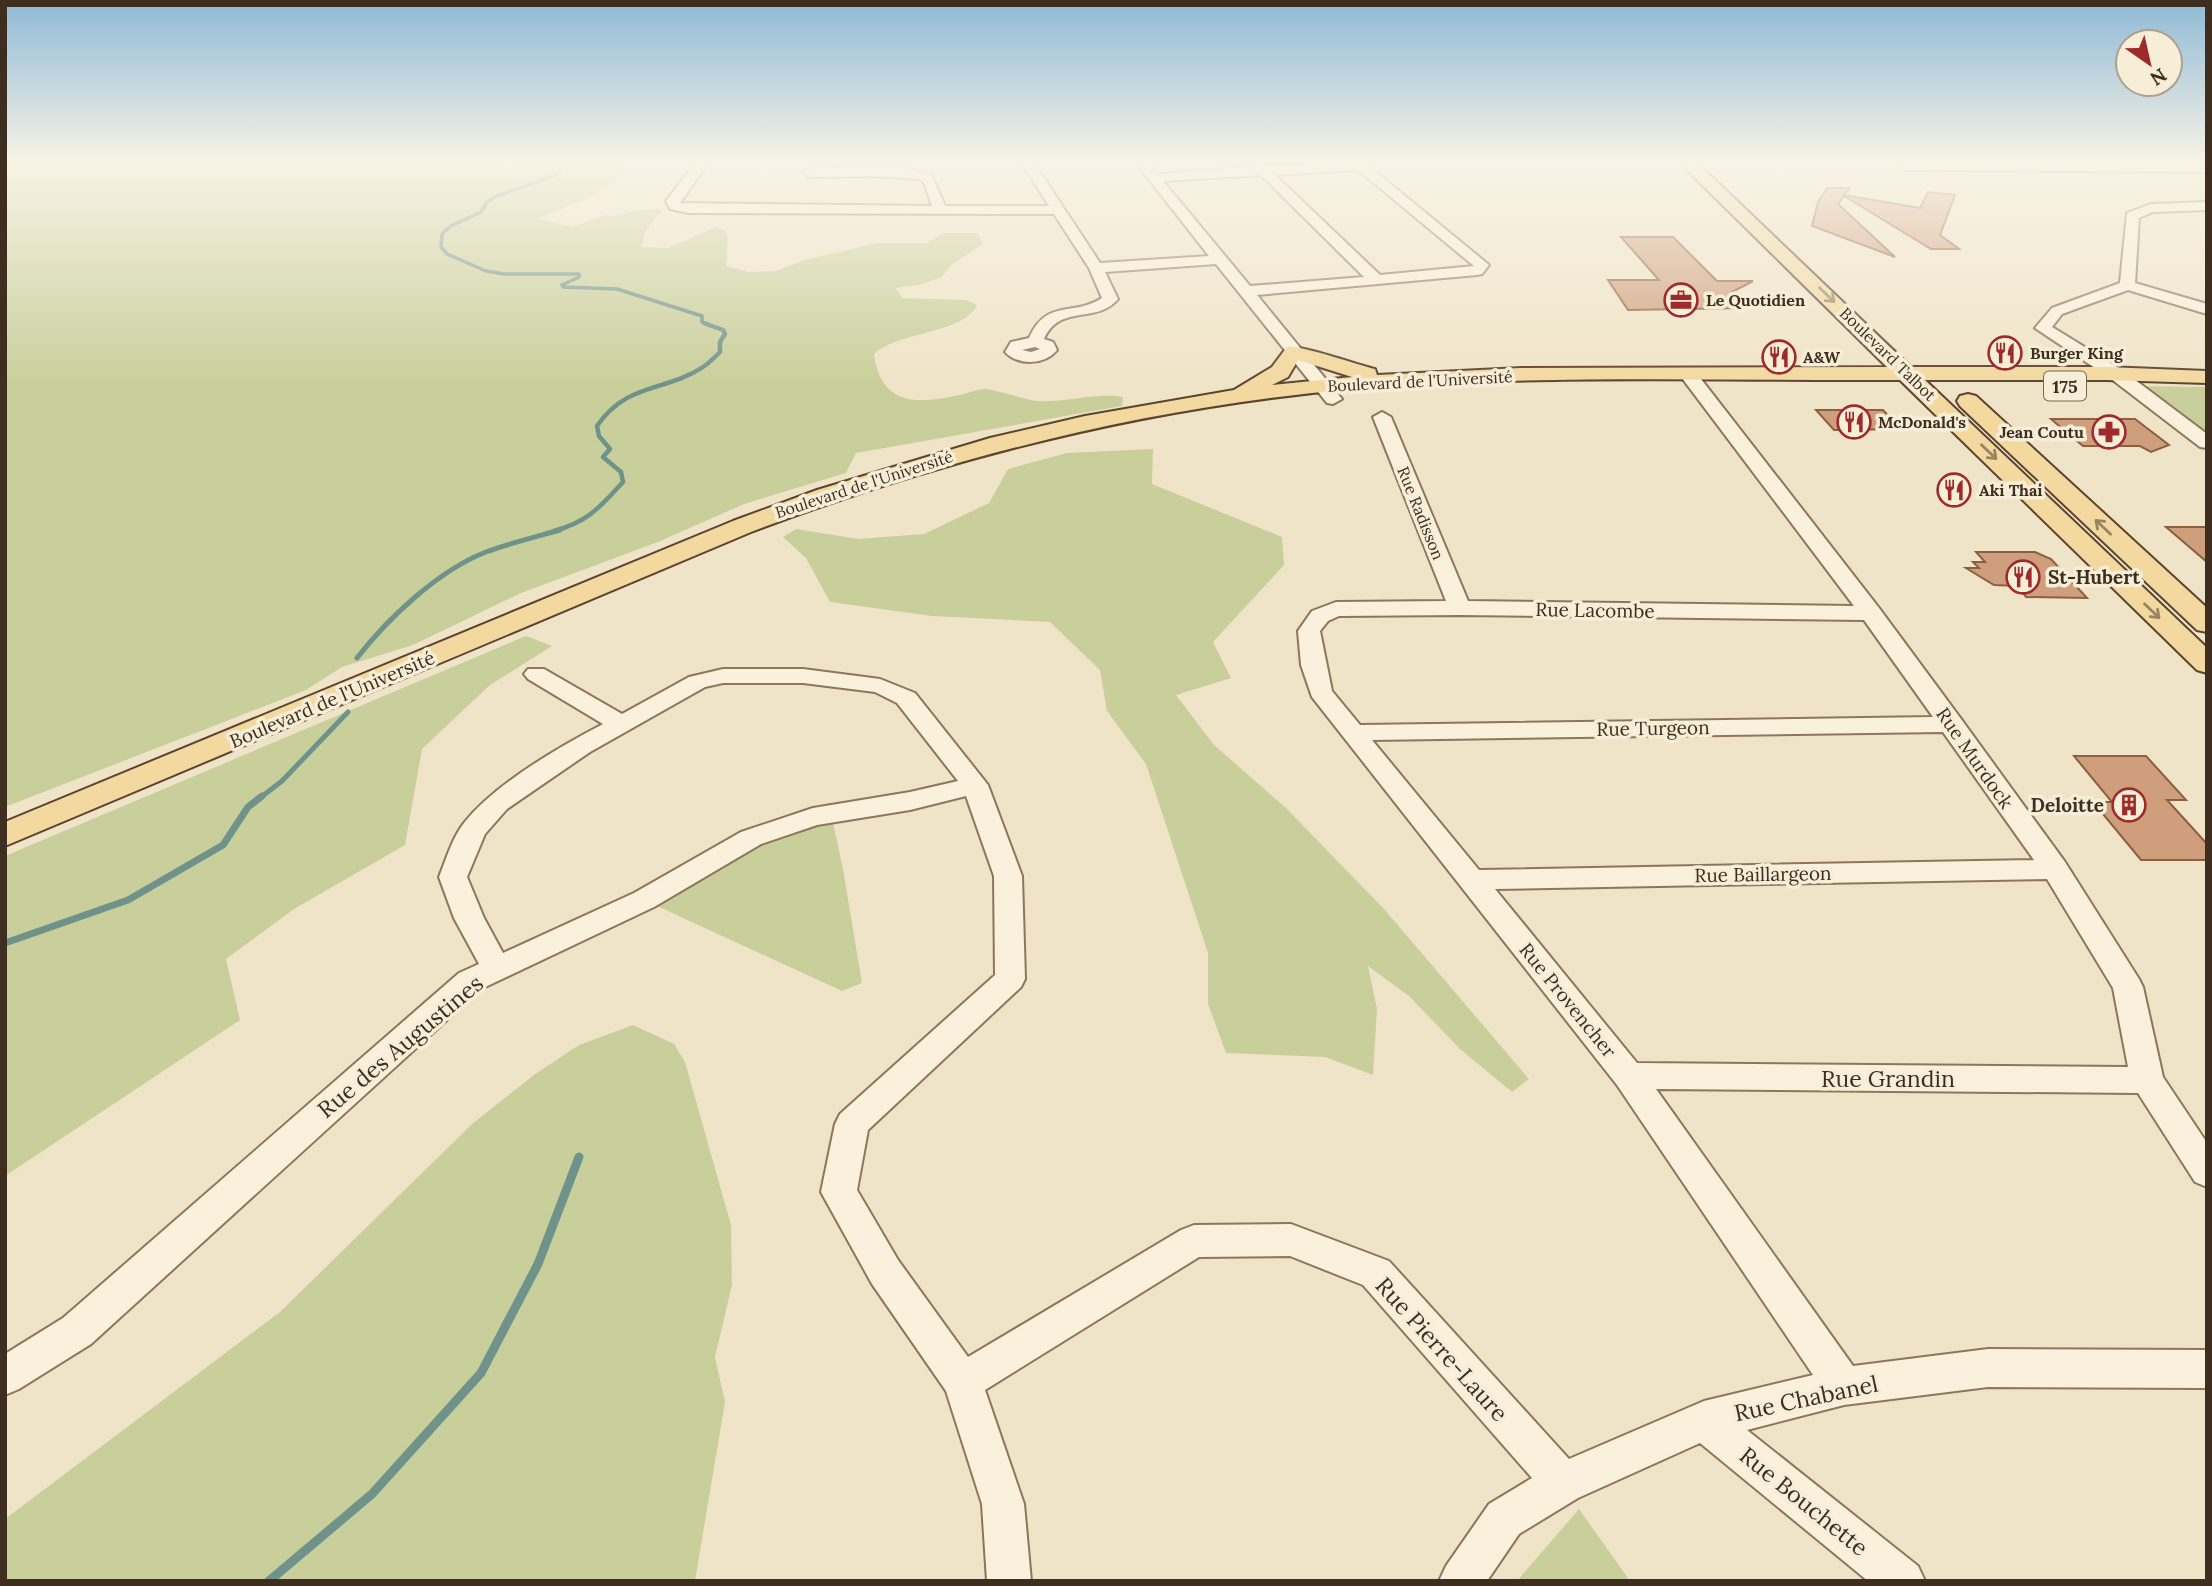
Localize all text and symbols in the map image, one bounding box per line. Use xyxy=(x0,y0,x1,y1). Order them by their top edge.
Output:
north arrow xyxy=(2114,28,2184,98)
text: N xyxy=(2145,63,2171,91)
office icon: Le Quotidien xyxy=(1662,281,1700,319)
one-way arrow xyxy=(1818,286,1835,303)
place label: Le Quotidien xyxy=(1706,290,1805,310)
street label: Boulevard Talbot xyxy=(1836,303,1941,405)
restaurant icon: Burger King xyxy=(1986,334,2024,372)
restaurant icon: A&W xyxy=(1760,338,1798,376)
place label: Burger King xyxy=(2030,343,2124,363)
place label: A&W xyxy=(1803,347,1841,367)
street label: Boulevard de l'Université xyxy=(1327,366,1514,396)
road number: 175 xyxy=(2044,372,2086,400)
restaurant icon: McDonald's xyxy=(1835,403,1873,441)
place label: McDonald's xyxy=(1878,412,1966,432)
pharmacy icon: Jean Coutu xyxy=(2090,413,2128,451)
place label: Jean Coutu xyxy=(1999,422,2084,442)
one-way arrow xyxy=(1980,443,1997,460)
street label: Boulevard de l'Université xyxy=(773,446,956,522)
street label: Rue Radisson xyxy=(1393,463,1449,563)
restaurant icon: Aki Thai xyxy=(1935,471,1973,509)
place label: Aki Thai xyxy=(1979,480,2043,500)
one-way arrow xyxy=(2095,518,2112,535)
restaurant icon: St-Hubert xyxy=(2004,558,2042,596)
place label: St-Hubert xyxy=(2048,565,2141,589)
street label: Rue Lacombe xyxy=(1535,597,1655,623)
one-way arrow xyxy=(2143,602,2160,619)
street label: Boulevard de l'Université xyxy=(226,645,438,753)
street label: Rue Murdock xyxy=(1931,703,2019,814)
street label: Rue Turgeon xyxy=(1596,715,1710,741)
building icon: Deloitte xyxy=(2110,786,2148,824)
place label: Deloitte xyxy=(2031,793,2104,817)
street label: Rue Baillargeon xyxy=(1694,861,1832,887)
street label: Rue Provencher xyxy=(1514,938,1622,1063)
street label: Rue des Augustines xyxy=(311,968,489,1124)
street label: Rue Grandin xyxy=(1821,1064,1955,1093)
street label: Rue Pierre-Laure xyxy=(1370,1271,1514,1427)
street label: Rue Chabanel xyxy=(1731,1369,1881,1427)
street label: Rue Bouchette xyxy=(1734,1440,1874,1562)

